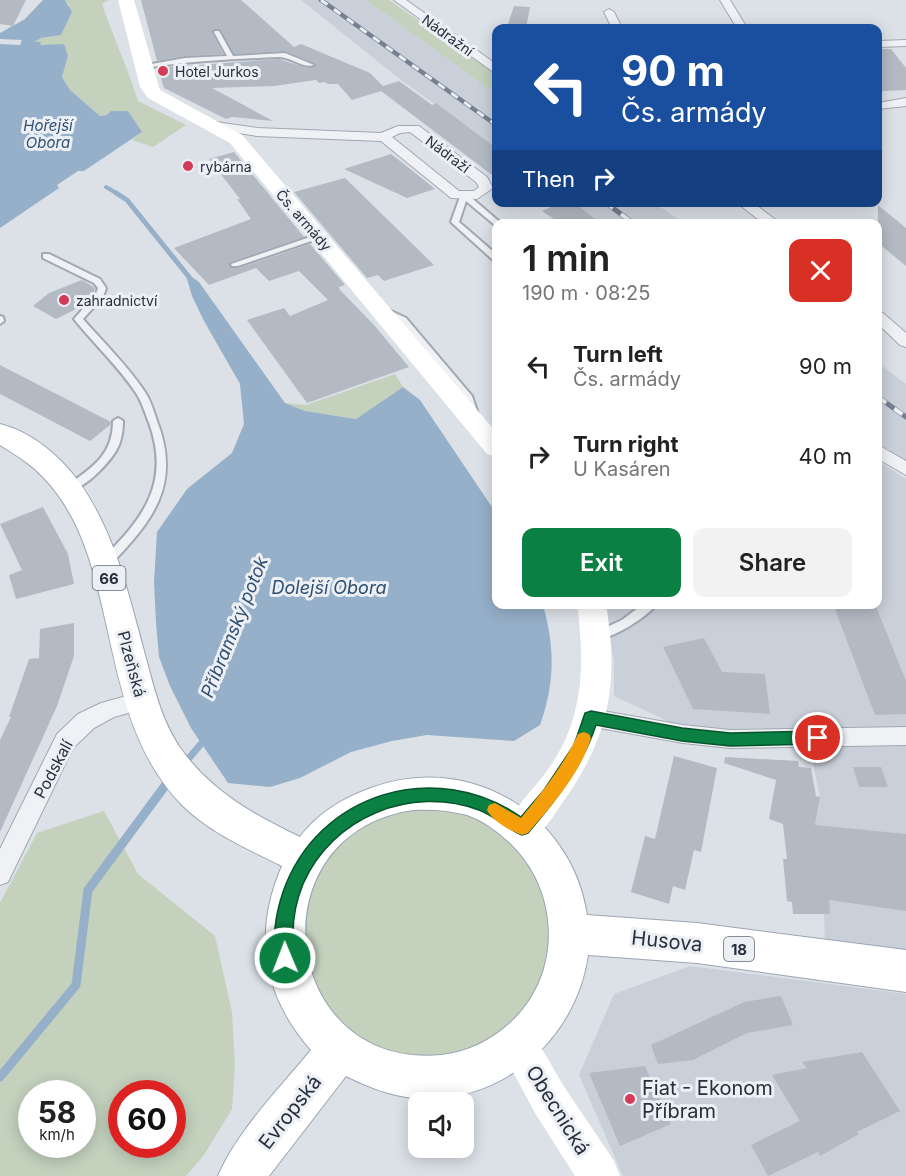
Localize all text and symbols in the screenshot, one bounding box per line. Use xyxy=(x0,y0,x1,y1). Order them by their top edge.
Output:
street label: Nádražní xyxy=(419,11,478,60)
text: 90 m xyxy=(621,45,725,96)
icon: left xyxy=(522,48,600,126)
place label: Hotel Jurkos xyxy=(175,63,259,80)
marker: Hotel Jurkos xyxy=(156,64,170,78)
text: Čs. armády xyxy=(621,96,767,129)
water label: Hořejší Obora xyxy=(23,116,74,152)
street label: Nádraží xyxy=(422,132,474,177)
place label: rybárna xyxy=(200,158,252,175)
marker: rybárna xyxy=(181,159,195,173)
icon: right xyxy=(587,162,620,195)
text: Then xyxy=(522,166,575,192)
street label: Čs. armády xyxy=(273,186,335,254)
text: 1 min xyxy=(522,236,610,280)
button: close xyxy=(789,239,852,302)
text: 190 m · 08:25 xyxy=(522,281,650,305)
place label: zahradnictví xyxy=(76,292,158,309)
marker: zahradnictví xyxy=(57,293,71,307)
text: Turn left xyxy=(573,341,663,367)
icon: left xyxy=(522,350,555,383)
text: 90 m xyxy=(799,353,852,379)
text: Čs. armády xyxy=(573,367,681,391)
text: Turn right xyxy=(573,431,679,457)
icon: right xyxy=(522,440,555,473)
text: 40 m xyxy=(798,443,852,469)
text: U Kasáren xyxy=(573,457,671,481)
button: Exit xyxy=(522,528,681,597)
button: Share xyxy=(693,528,852,597)
water label: Příbramský potok xyxy=(196,552,272,701)
road number: 66 xyxy=(92,566,126,590)
water label: Dolejší Obora xyxy=(272,577,386,598)
street label: Plzeňská xyxy=(114,629,150,699)
pin xyxy=(792,712,843,763)
icon: arrive xyxy=(801,721,834,754)
street label: Podskalí xyxy=(29,736,77,802)
street label: Husova xyxy=(630,925,704,957)
position arrow xyxy=(253,926,317,990)
road number: 18 xyxy=(724,937,754,961)
street label: Obecnická xyxy=(521,1061,595,1159)
street label: Evropská xyxy=(254,1070,326,1154)
place label: Fiat - Ekonom Příbram xyxy=(642,1076,773,1123)
speed limit sign: 60 xyxy=(108,1080,186,1158)
map controls xyxy=(408,1092,474,1158)
button: sound xyxy=(408,1092,474,1158)
marker: Fiat - Ekonom Příbram xyxy=(623,1092,637,1106)
text: 58 xyxy=(38,1094,76,1130)
text: km/h xyxy=(39,1125,75,1144)

